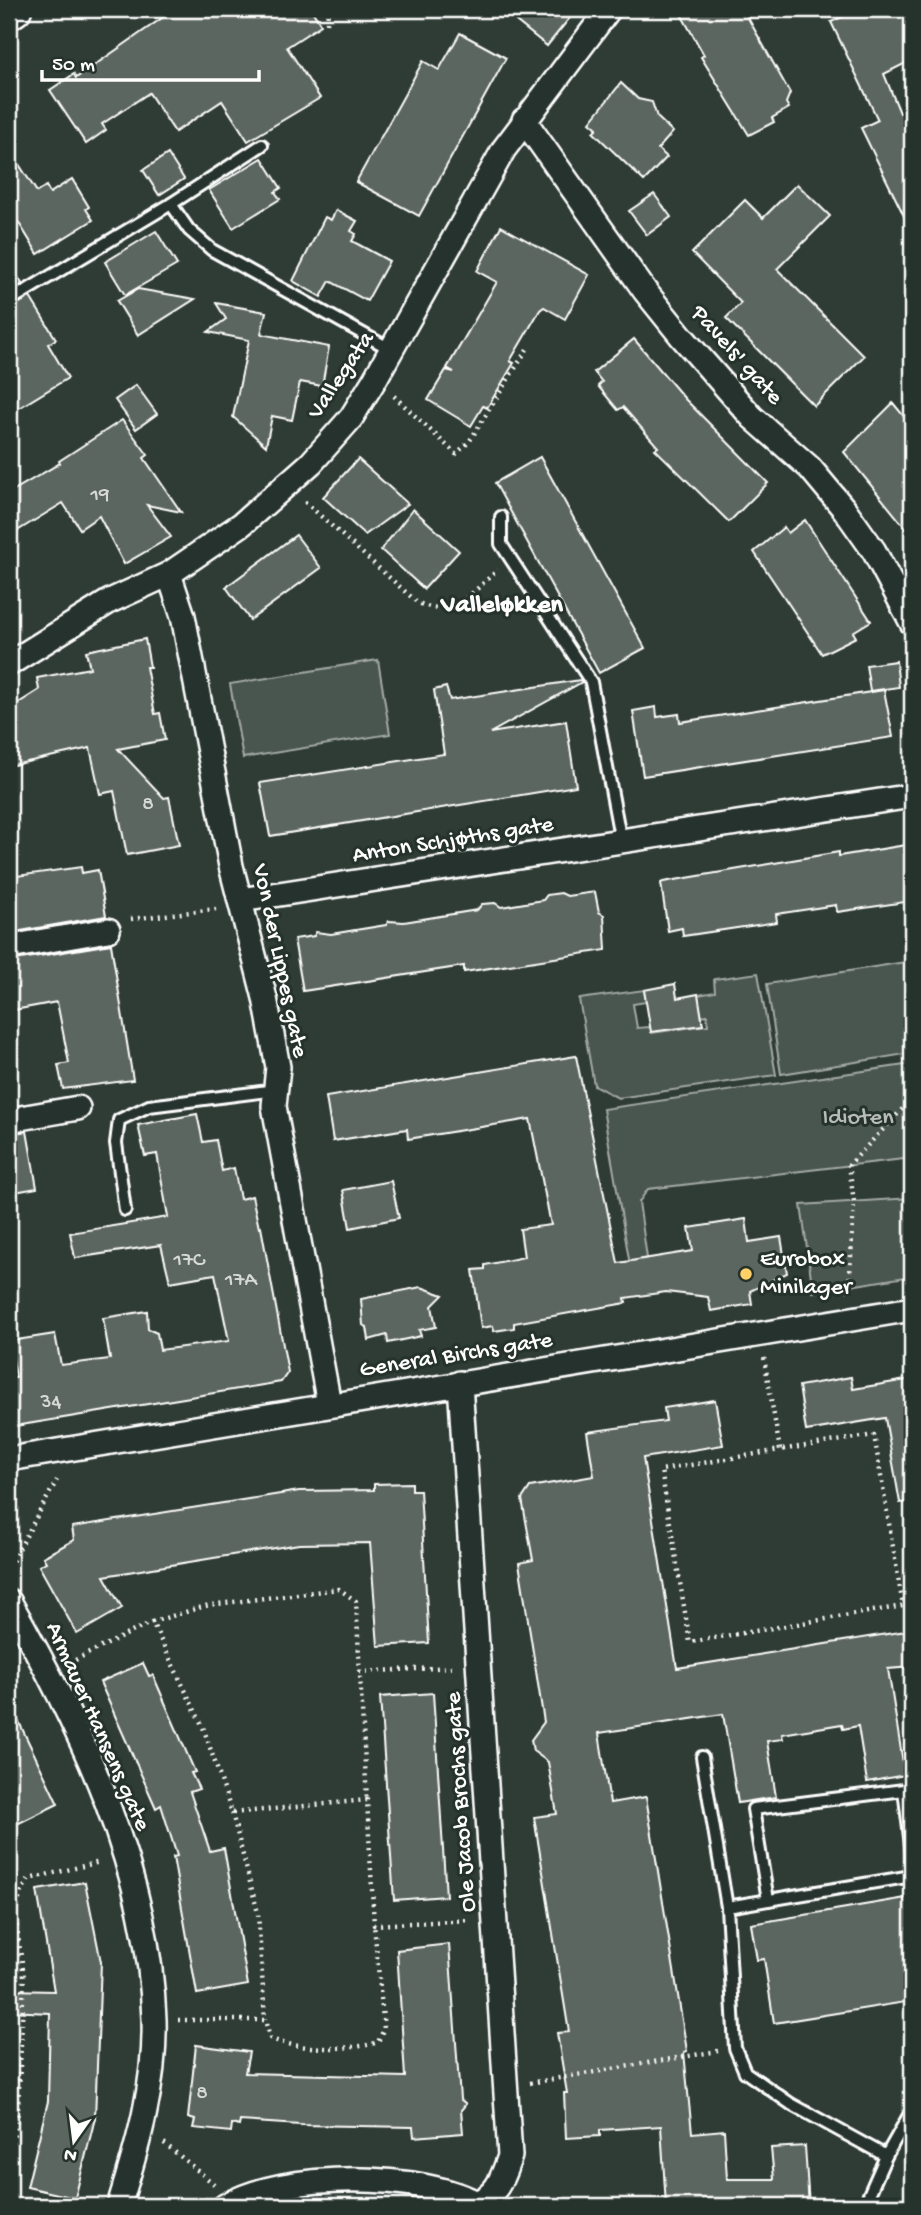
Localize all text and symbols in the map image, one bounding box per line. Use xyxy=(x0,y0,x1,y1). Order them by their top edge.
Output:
scale bar xyxy=(42,38,259,82)
text: 50 m xyxy=(52,54,95,79)
street label: Pavels' gate xyxy=(683,299,789,412)
street label: Vallegata xyxy=(302,326,382,426)
house number: 19 xyxy=(89,484,110,509)
district label: Valleløkken xyxy=(440,591,564,622)
house number: 8 xyxy=(142,793,154,818)
street label: Anton Schjøths gate xyxy=(351,811,556,871)
street label: Von der Lippes gate xyxy=(244,861,314,1061)
park label: Idioten xyxy=(822,1104,894,1133)
place label: Eurobox Minilager xyxy=(760,1246,854,1303)
house number: 17C xyxy=(173,1249,206,1274)
marker: Eurobox Minilager xyxy=(738,1266,754,1282)
house number: 17A xyxy=(224,1269,259,1294)
street label: General Birchs gate xyxy=(358,1326,555,1386)
house number: 34 xyxy=(40,1391,61,1416)
street label: Armauer Hansens gate xyxy=(38,1618,156,1836)
street label: Ole Jacob Brochs gate xyxy=(440,1690,484,1913)
house number: 8 xyxy=(196,2082,208,2107)
north arrow xyxy=(38,2106,108,2176)
text: N xyxy=(62,2141,80,2167)

